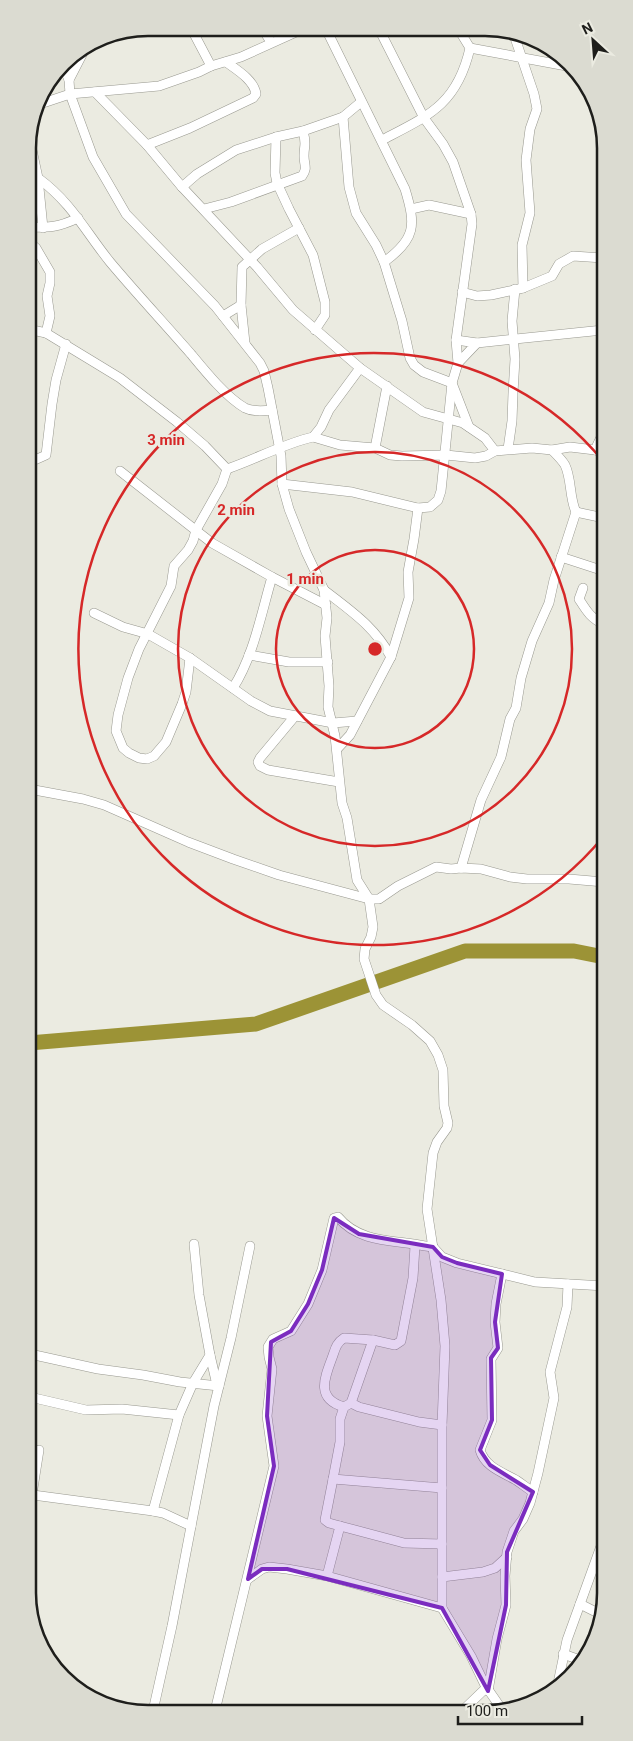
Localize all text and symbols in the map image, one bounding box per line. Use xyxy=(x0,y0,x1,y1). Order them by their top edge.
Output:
north arrow xyxy=(568,15,618,65)
text: N xyxy=(579,19,595,38)
text: 3 min xyxy=(147,431,185,449)
text: 2 min xyxy=(217,501,255,519)
text: 1 min xyxy=(286,570,324,588)
centre of rings xyxy=(366,640,384,658)
scale bar xyxy=(458,1694,582,1726)
text: 100 m xyxy=(466,1702,508,1720)

